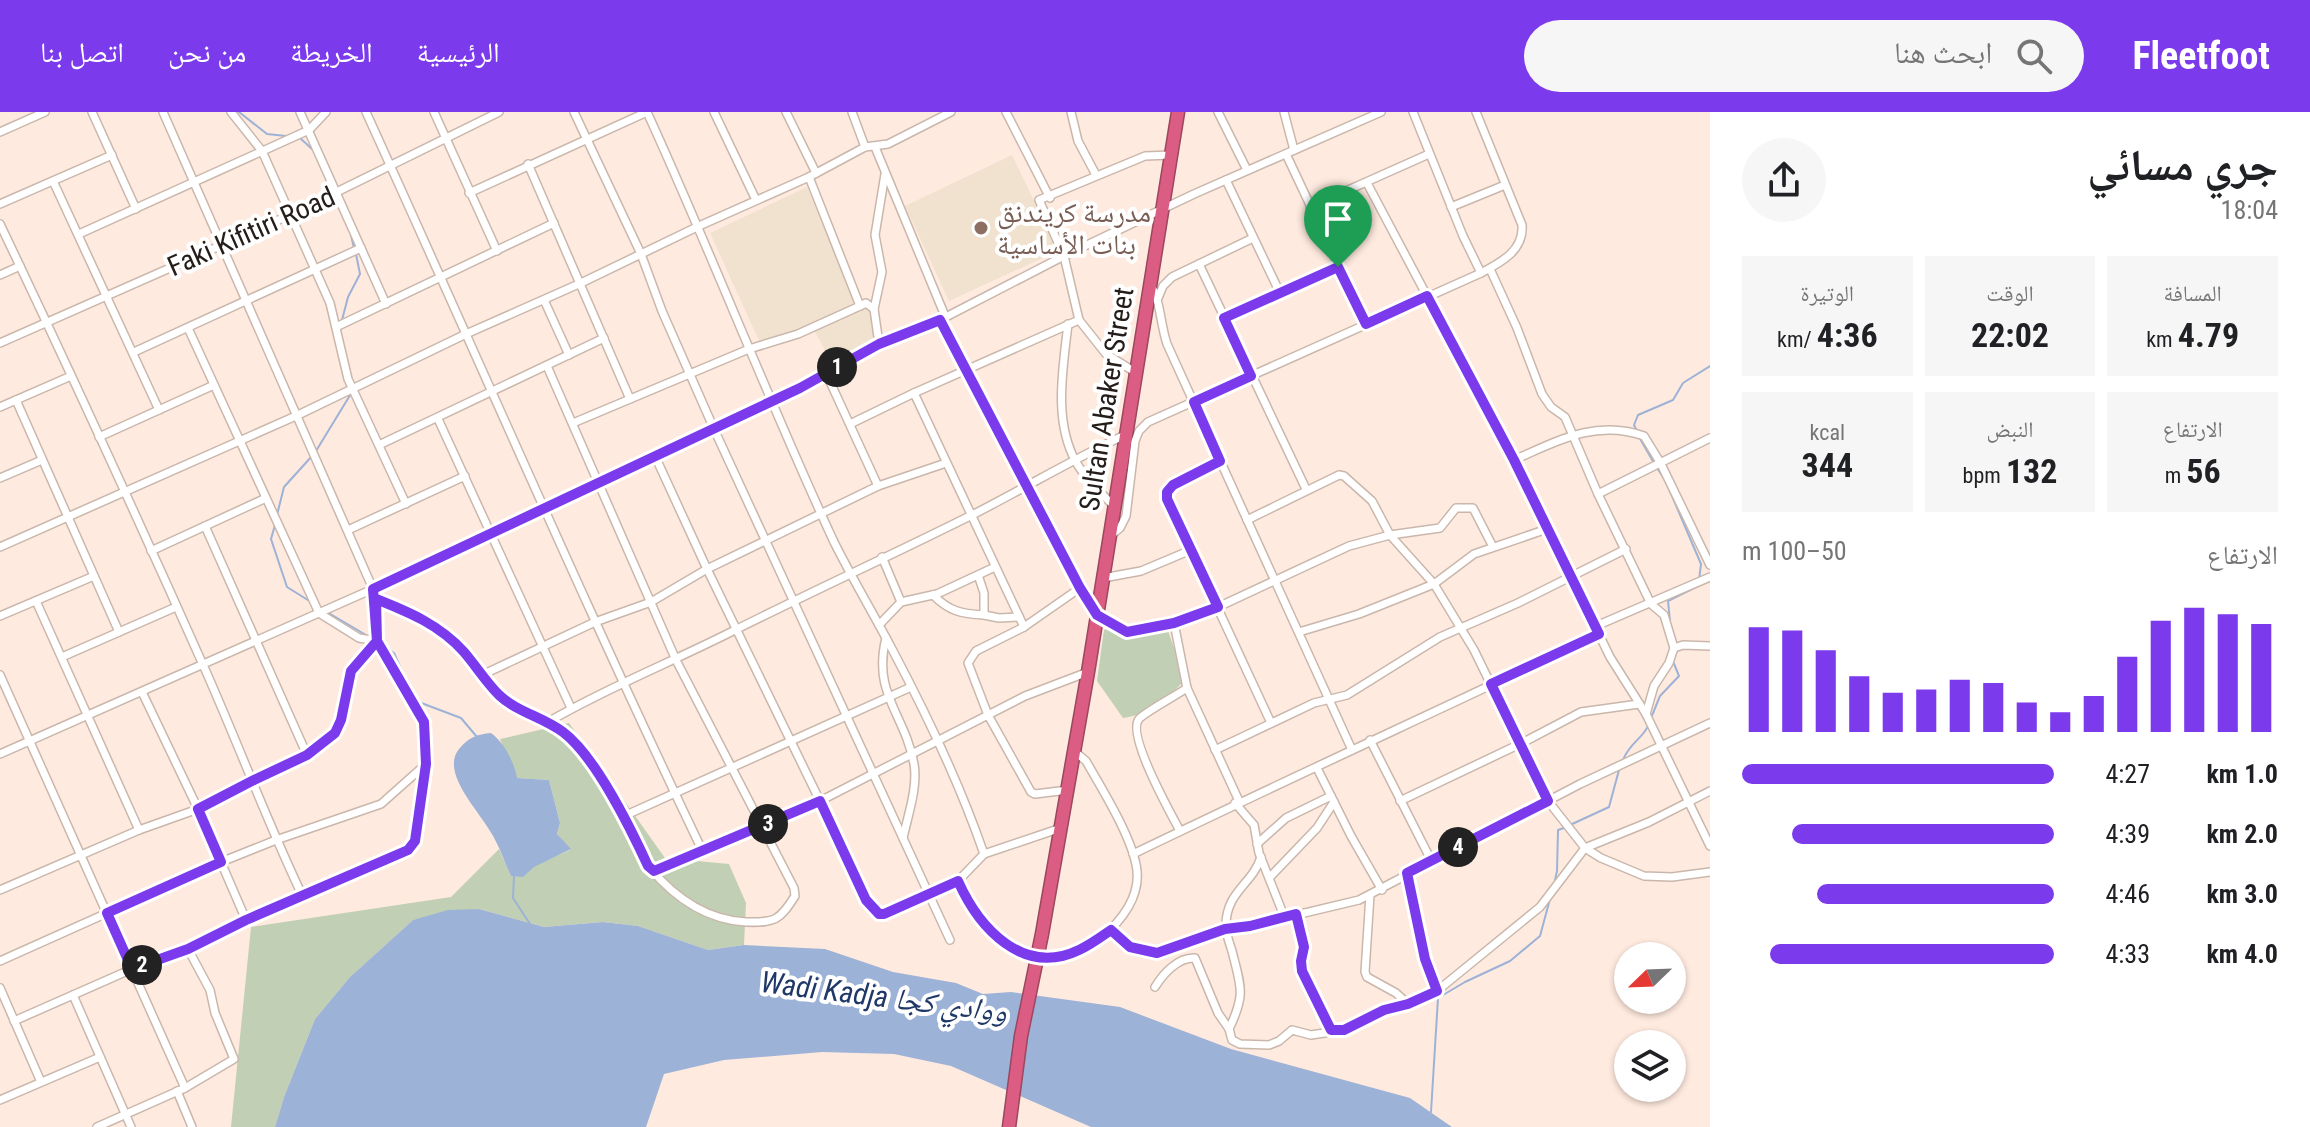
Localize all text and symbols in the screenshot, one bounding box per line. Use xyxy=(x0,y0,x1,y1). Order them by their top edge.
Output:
search box xyxy=(1524,20,2084,92)
icon: search xyxy=(2012,34,2056,78)
text: Fleetfoot xyxy=(2132,34,2270,78)
text: ابحث هنا xyxy=(1894,35,1992,70)
text: اتصل بنا xyxy=(40,36,124,69)
text: من نحن xyxy=(168,36,246,69)
text: الخريطة xyxy=(290,36,373,69)
text: الرئيسية xyxy=(417,36,500,69)
button: share xyxy=(1742,138,1826,222)
text: جري مسائي xyxy=(2087,139,2278,191)
street label: Faki Kifitiri Road xyxy=(162,180,340,283)
pin xyxy=(1304,185,1372,267)
text: 18:04 xyxy=(2221,195,2278,225)
place label: مدرسة كريندنق بنات الأساسية xyxy=(997,196,1151,261)
icon: arrive xyxy=(1316,197,1360,241)
marker: مدرسة كريندنق بنات الأساسية xyxy=(972,219,990,237)
text: الوتيرة xyxy=(1801,281,1854,306)
text: الوقت xyxy=(1986,281,2034,306)
text: المسافة xyxy=(2164,281,2222,306)
street label: Sultan Abaker Street xyxy=(1073,285,1140,513)
text: 4:36 xyxy=(1817,315,1878,355)
text: 22:02 xyxy=(1971,315,2049,355)
text: 4.79 xyxy=(2178,315,2239,355)
text: /km xyxy=(1777,327,1817,352)
text: km xyxy=(2146,327,2178,352)
pin: 1 xyxy=(817,347,857,387)
text: 1 xyxy=(831,354,843,379)
text: النبض xyxy=(1987,417,2033,442)
text: الارتفاع xyxy=(2163,417,2223,442)
text: kcal xyxy=(1810,420,1845,445)
text: 344 xyxy=(1802,445,1853,485)
text: 132 xyxy=(2006,451,2057,491)
text: 56 xyxy=(2186,451,2221,491)
text: bpm xyxy=(1963,463,2006,488)
text: m xyxy=(2165,463,2186,488)
text: 50–100 m xyxy=(1742,536,1847,566)
text: الارتفاع xyxy=(2207,540,2278,570)
text: 4:27 xyxy=(2105,759,2150,789)
text: 1.0 km xyxy=(2206,759,2278,789)
pin: 3 xyxy=(748,804,788,844)
text: 3 xyxy=(762,811,774,836)
text: 4:39 xyxy=(2105,819,2150,849)
text: 2.0 km xyxy=(2206,819,2278,849)
pin: 4 xyxy=(1438,827,1478,867)
text: 4 xyxy=(1452,834,1464,859)
text: 4:46 xyxy=(2105,879,2150,909)
text: 3.0 km xyxy=(2206,879,2278,909)
text: 4:33 xyxy=(2105,939,2150,969)
text: 4.0 km xyxy=(2206,939,2278,969)
north arrow xyxy=(1614,942,1686,1014)
map controls xyxy=(1614,942,1686,1102)
pin: 2 xyxy=(122,945,162,985)
text: 2 xyxy=(136,952,148,977)
water label: Wadi Kadja ووادي كجا xyxy=(758,964,1009,1036)
button: layers xyxy=(1614,1030,1686,1102)

